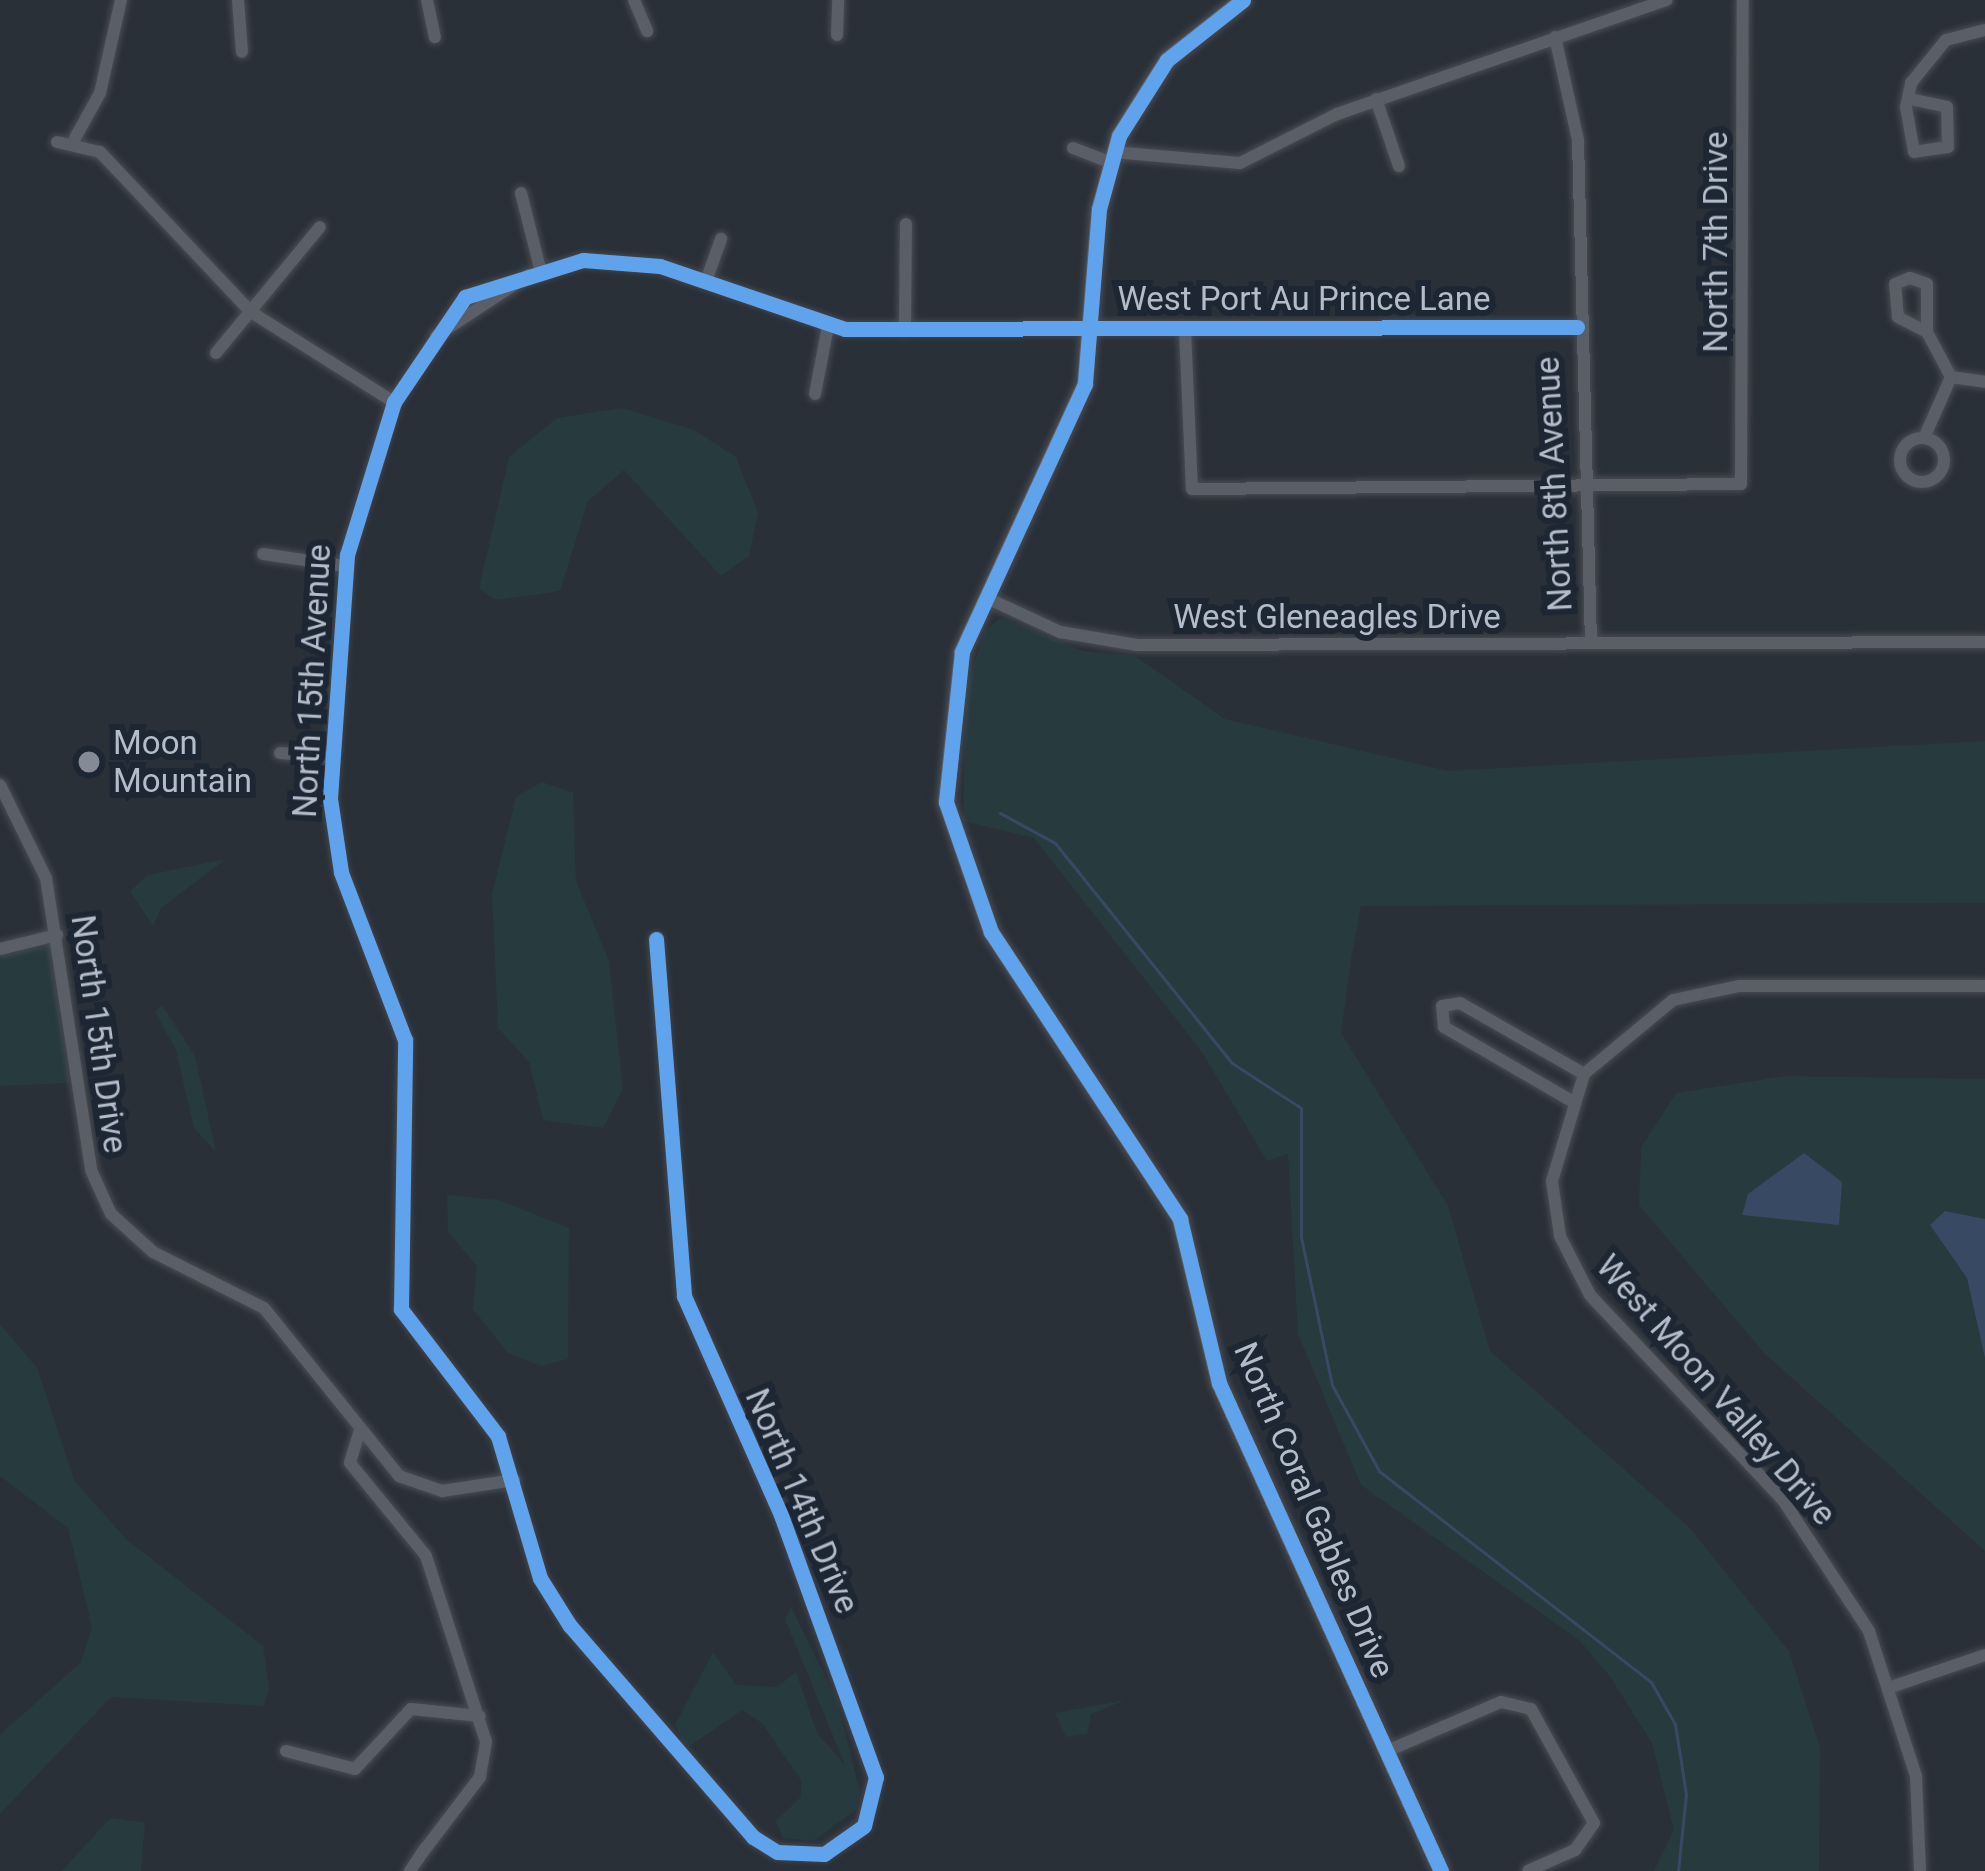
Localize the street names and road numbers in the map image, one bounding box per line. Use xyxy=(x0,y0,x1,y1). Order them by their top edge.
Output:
street label: North 7th Drive xyxy=(1696,131,1736,353)
street label: West Port Au Prince Lane xyxy=(1117,279,1491,319)
street label: North 8th Avenue xyxy=(1528,356,1580,612)
street label: North 15th Avenue xyxy=(285,543,339,819)
street label: West Gleneagles Drive xyxy=(1173,597,1501,637)
street label: North 15th Drive xyxy=(63,912,135,1156)
street label: West Moon Valley Drive xyxy=(1588,1247,1844,1533)
street label: North Coral Gables Drive xyxy=(1225,1336,1403,1684)
street label: North 14th Drive xyxy=(737,1383,867,1619)

